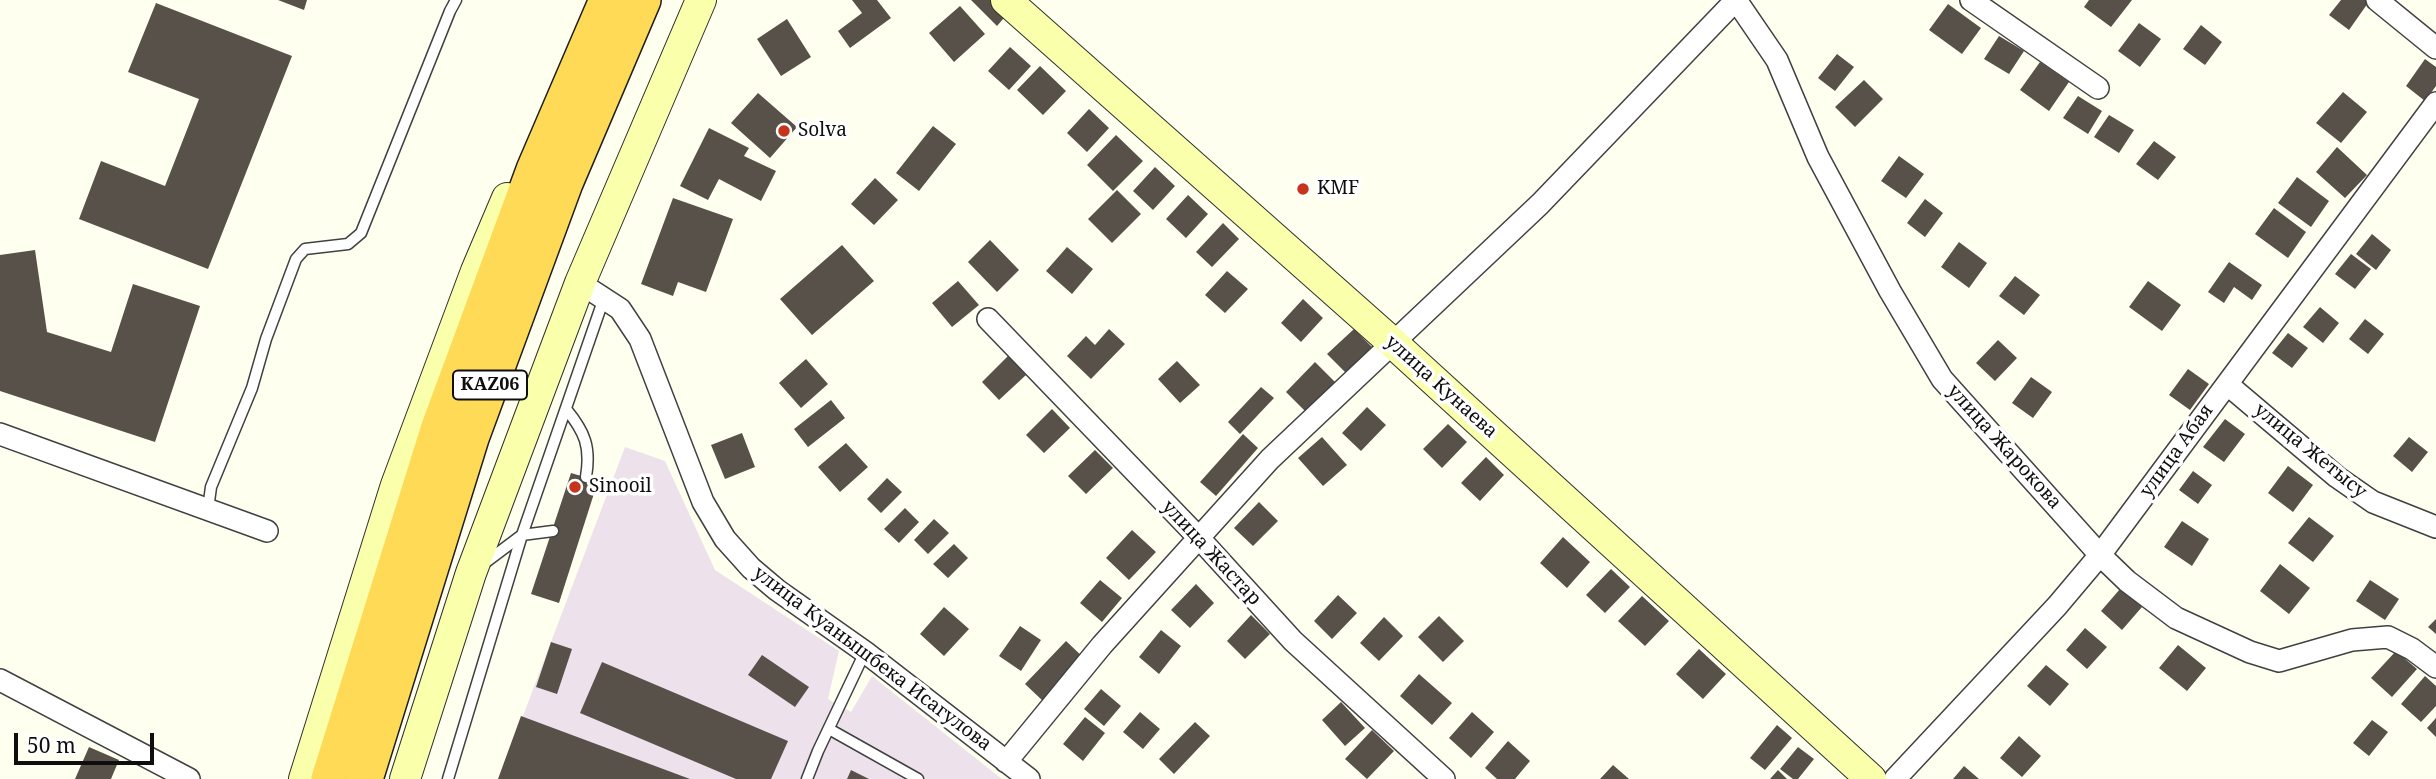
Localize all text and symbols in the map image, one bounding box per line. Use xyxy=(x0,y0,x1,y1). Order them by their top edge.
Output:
place label: Solva xyxy=(798,120,847,142)
marker: Solva xyxy=(776,123,792,139)
place label: KMF xyxy=(1317,178,1359,200)
marker: KMF xyxy=(1295,181,1311,197)
street label: улица Кунаева xyxy=(1380,331,1502,443)
road number: KАZ06 xyxy=(453,370,527,400)
street label: улица Жарокова xyxy=(1942,380,2066,514)
street label: улица Жетысу xyxy=(2249,399,2371,503)
street label: улица Абая xyxy=(2136,400,2218,502)
place label: Sinooil xyxy=(589,476,652,498)
marker: Sinooil xyxy=(567,479,583,495)
street label: улица Жастар xyxy=(1156,496,1266,610)
street label: улица Куанышбека Исагулова xyxy=(748,562,996,756)
scale bar xyxy=(18,720,158,764)
text: 50 m xyxy=(27,731,76,759)

